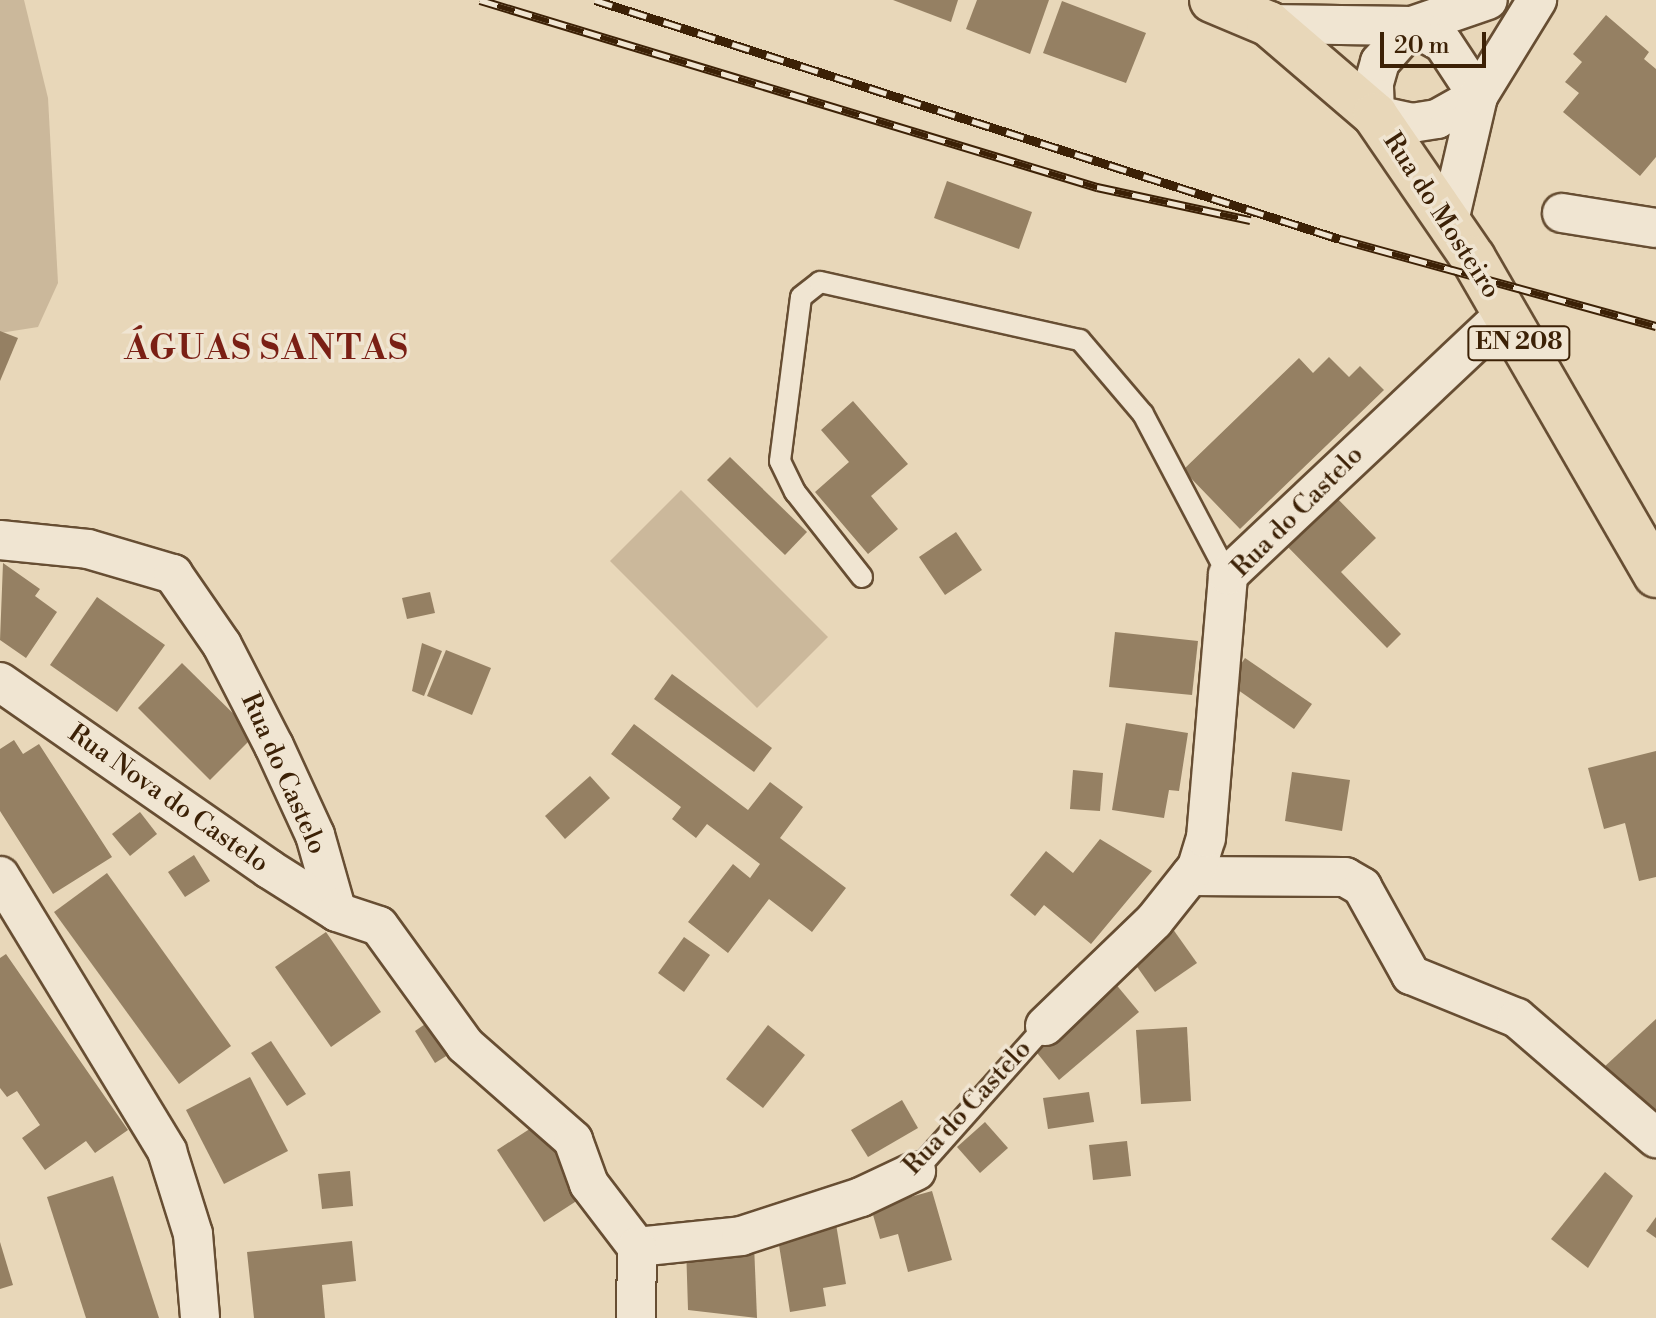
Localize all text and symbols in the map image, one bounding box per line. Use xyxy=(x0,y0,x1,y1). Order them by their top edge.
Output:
scale bar xyxy=(1384,16,1490,66)
text: 20 m xyxy=(1394,31,1450,61)
street label: Rua do Mosteiro xyxy=(1376,127,1506,305)
road number: EN 208 xyxy=(1467,323,1571,363)
district label: ÁGUAS SANTAS xyxy=(124,330,410,370)
street label: Rua do Castelo xyxy=(1226,440,1370,584)
street label: Rua do Castelo xyxy=(234,689,332,859)
street label: Rua Nova do Castelo xyxy=(62,718,274,880)
street label: Rua do Castelo xyxy=(898,1034,1038,1182)

